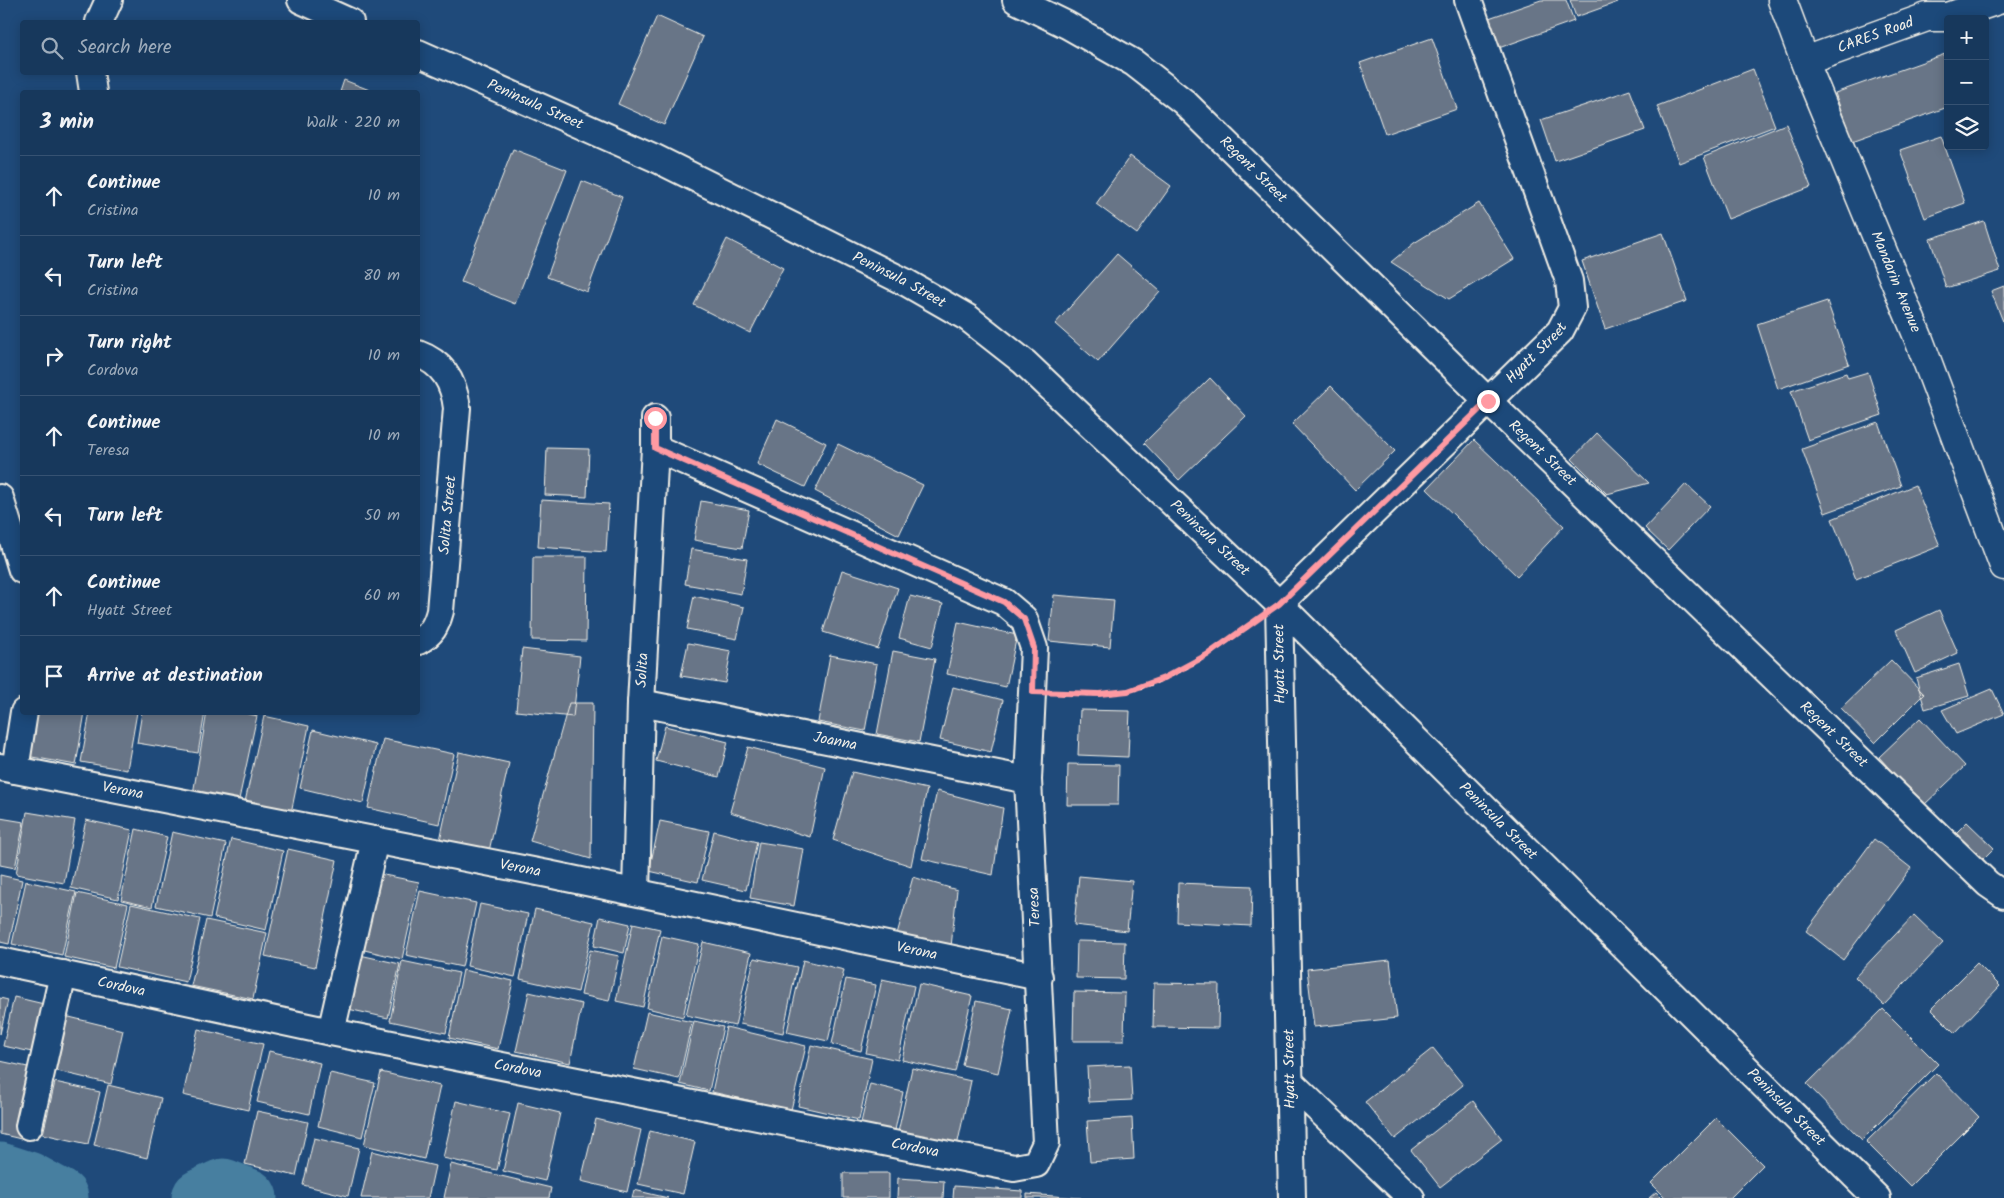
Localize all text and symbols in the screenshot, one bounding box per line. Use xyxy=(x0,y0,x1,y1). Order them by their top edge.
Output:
street label: CARES Road xyxy=(1834,11,1918,60)
map controls xyxy=(1944,15,1989,150)
button: + xyxy=(1944,15,1989,60)
search box xyxy=(20,20,420,75)
text: Search here xyxy=(78,33,172,63)
icon: search xyxy=(38,34,66,62)
button: − xyxy=(1944,60,1989,105)
street label: Peninsula Street xyxy=(483,73,587,137)
button: layers xyxy=(1944,105,1989,150)
text: 3 min xyxy=(40,106,94,139)
text: Walk · 220 m xyxy=(306,110,400,135)
street label: Regent Street xyxy=(1213,131,1293,209)
text: Continue xyxy=(87,168,160,198)
icon: ahead xyxy=(40,182,68,210)
text: 10 m xyxy=(368,183,400,208)
text: Cristina xyxy=(87,198,139,223)
street label: Mandarin Avenue xyxy=(1864,227,1927,337)
street label: Peninsula Street xyxy=(848,246,950,315)
text: Turn left xyxy=(87,248,162,278)
icon: left xyxy=(40,262,68,290)
text: 80 m xyxy=(363,263,400,288)
text: Cristina xyxy=(87,278,139,303)
street label: Hyatt Street xyxy=(1500,318,1574,390)
text: Turn right xyxy=(87,328,172,358)
icon: right xyxy=(40,342,68,370)
text: 10 m xyxy=(368,343,400,368)
text: Cordova xyxy=(87,358,139,383)
route end xyxy=(1477,390,1500,413)
route start xyxy=(644,407,667,430)
text: Continue xyxy=(87,408,160,438)
street label: Regent Street xyxy=(1502,414,1582,492)
icon: ahead xyxy=(40,422,68,450)
text: 10 m xyxy=(368,423,400,448)
text: Teresa xyxy=(87,438,130,463)
street label: Solita Street xyxy=(433,474,463,555)
street label: Peninsula Street xyxy=(1164,494,1255,582)
text: Turn left xyxy=(87,501,162,531)
icon: left xyxy=(40,502,68,530)
text: 50 m xyxy=(364,503,400,528)
text: Continue xyxy=(87,568,160,598)
icon: ahead xyxy=(40,582,68,610)
text: 60 m xyxy=(364,583,400,608)
text: Hyatt Street xyxy=(87,598,172,623)
street label: Hyatt Street xyxy=(1267,624,1293,704)
street label: Solita xyxy=(630,652,656,688)
text: Arrive at destination xyxy=(87,661,263,691)
icon: arrive xyxy=(40,662,68,690)
street label: Regent Street xyxy=(1794,696,1873,774)
street label: Joanna xyxy=(811,726,859,758)
street label: Verona xyxy=(100,775,145,807)
street label: Peninsula Street xyxy=(1453,777,1543,866)
street label: Verona xyxy=(497,853,543,884)
street label: Teresa xyxy=(1022,886,1048,928)
street label: Verona xyxy=(894,935,939,967)
street label: Cordova xyxy=(95,970,147,1004)
street label: Hyatt Street xyxy=(1277,1029,1303,1109)
street label: Cordova xyxy=(492,1053,544,1086)
street label: Peninsula Street xyxy=(1741,1063,1831,1152)
street label: Cordova xyxy=(889,1132,941,1165)

